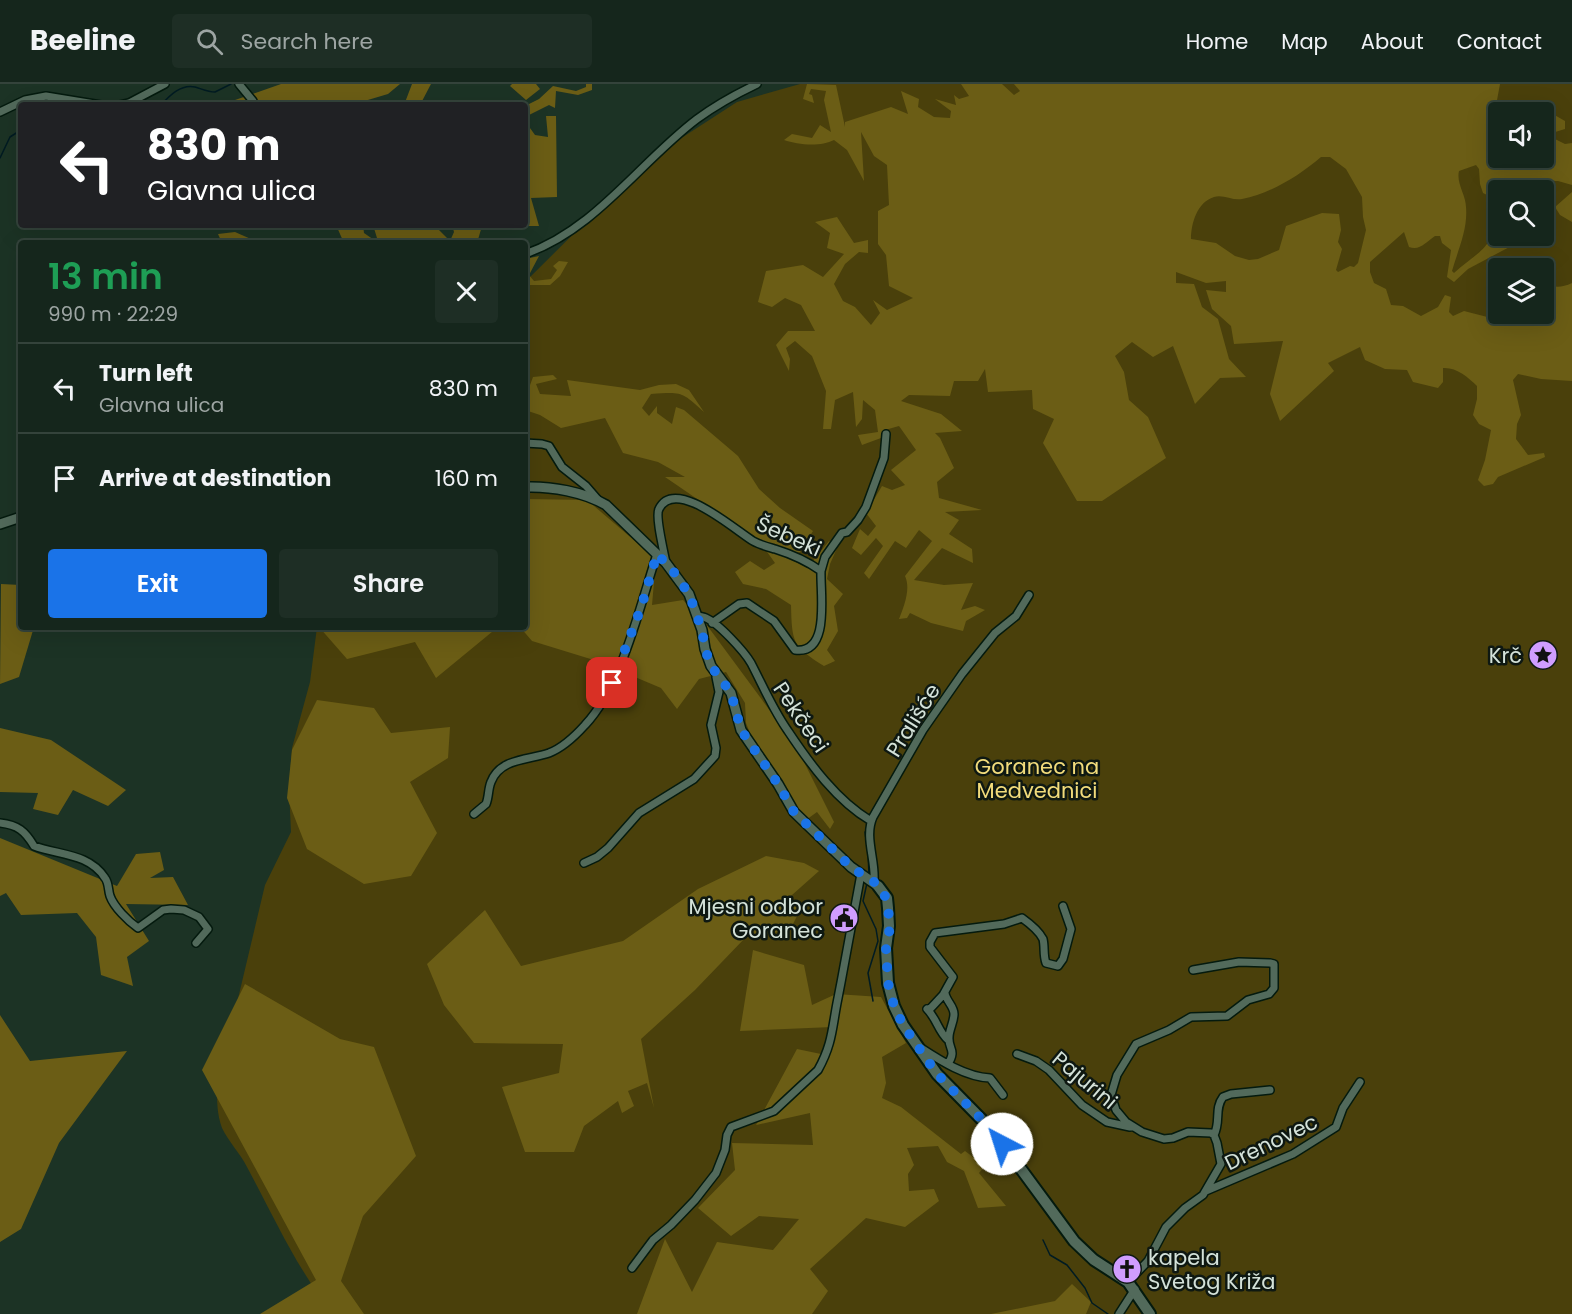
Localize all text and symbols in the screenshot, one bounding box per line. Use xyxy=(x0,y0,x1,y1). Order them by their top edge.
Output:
search box xyxy=(172,14,592,68)
text: Beeline xyxy=(30,21,136,60)
icon: search xyxy=(193,25,226,58)
text: Search here xyxy=(241,26,373,57)
text: Home xyxy=(1186,27,1248,56)
text: Map xyxy=(1281,27,1328,56)
text: About xyxy=(1361,27,1424,56)
text: Contact xyxy=(1457,27,1542,56)
map controls xyxy=(1488,102,1554,324)
button: sound xyxy=(1488,102,1554,168)
text: 830 m xyxy=(147,116,280,175)
icon: left xyxy=(48,126,126,204)
text: Glavna ulica xyxy=(147,172,316,209)
button: search xyxy=(1488,180,1554,246)
text: 13 min xyxy=(48,251,163,302)
button: layers xyxy=(1488,258,1554,324)
button: close xyxy=(435,260,498,323)
text: 990 m · 22:29 xyxy=(48,300,178,328)
text: Turn left xyxy=(99,358,193,389)
icon: left xyxy=(48,372,81,405)
text: 830 m xyxy=(429,373,498,404)
text: Glavna ulica xyxy=(99,391,224,419)
icon: arrive xyxy=(48,462,81,495)
text: Arrive at destination xyxy=(99,463,331,494)
text: 160 m xyxy=(435,463,498,494)
street label: Šebeki xyxy=(752,509,826,563)
button: Exit xyxy=(48,549,267,618)
button: Share xyxy=(279,549,498,618)
place icon: Krč xyxy=(1527,639,1559,671)
place label: Krč xyxy=(1489,641,1522,670)
pin xyxy=(586,657,637,708)
icon: arrive xyxy=(595,666,628,699)
street label: Pekčeci xyxy=(767,676,835,758)
street label: Prališće xyxy=(879,678,947,762)
park label: Goranec na Medvednici xyxy=(975,752,1099,805)
place label: Mjesni odbor Goranec xyxy=(688,892,823,945)
public building icon: Mjesni odbor Goranec xyxy=(828,902,860,934)
street label: Pajurini xyxy=(1046,1044,1124,1116)
street label: Drenovec xyxy=(1220,1107,1322,1177)
position arrow xyxy=(970,1112,1034,1176)
place label: kapela Svetog Križa xyxy=(1148,1243,1275,1296)
church icon: kapela Svetog Križa xyxy=(1111,1253,1143,1285)

